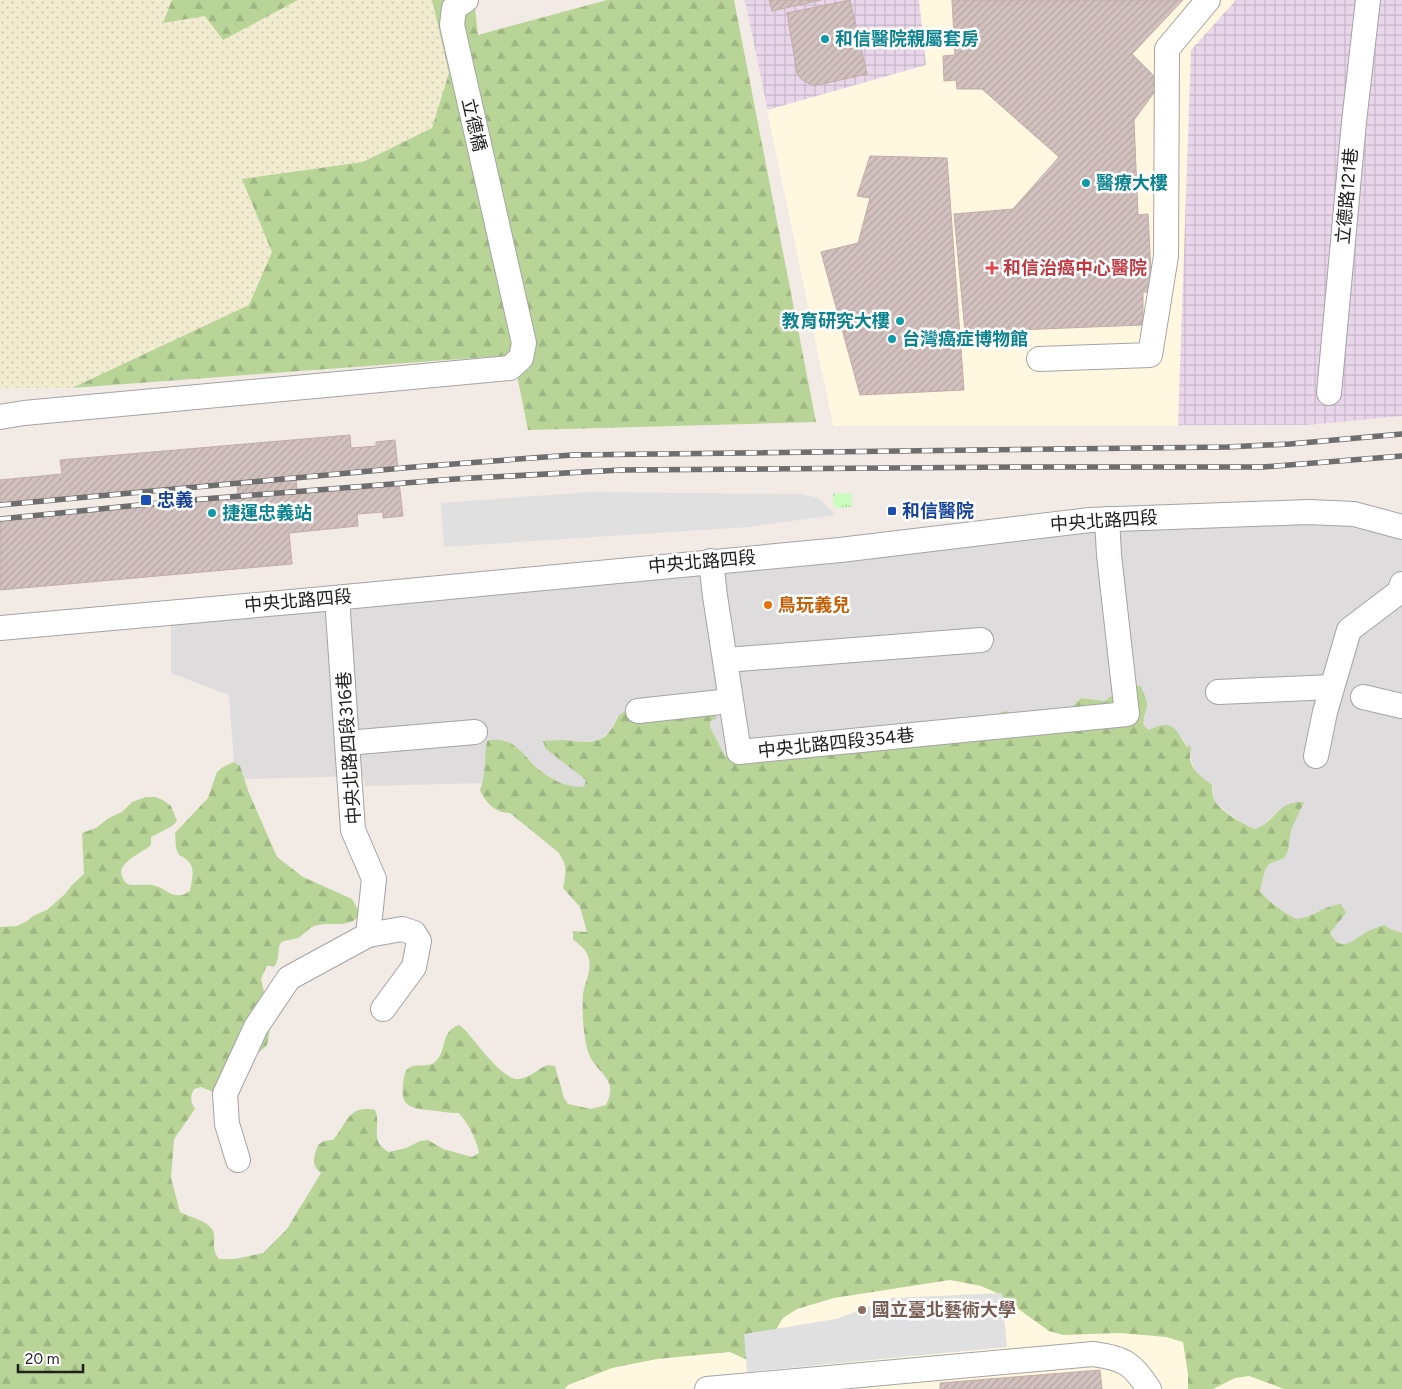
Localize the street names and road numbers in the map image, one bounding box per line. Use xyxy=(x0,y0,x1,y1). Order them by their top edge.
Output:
street label: 立德橋 xyxy=(457,96,491,154)
street label: 立德路121巷 xyxy=(1332,147,1362,245)
street label: 中央北路四段 xyxy=(1049,506,1159,536)
street label: 中央北路四段 xyxy=(647,546,757,578)
street label: 中央北路四段 xyxy=(243,585,353,617)
street label: 中央北路四段316巷 xyxy=(333,671,365,825)
street label: 中央北路四段354巷 xyxy=(757,724,915,762)

